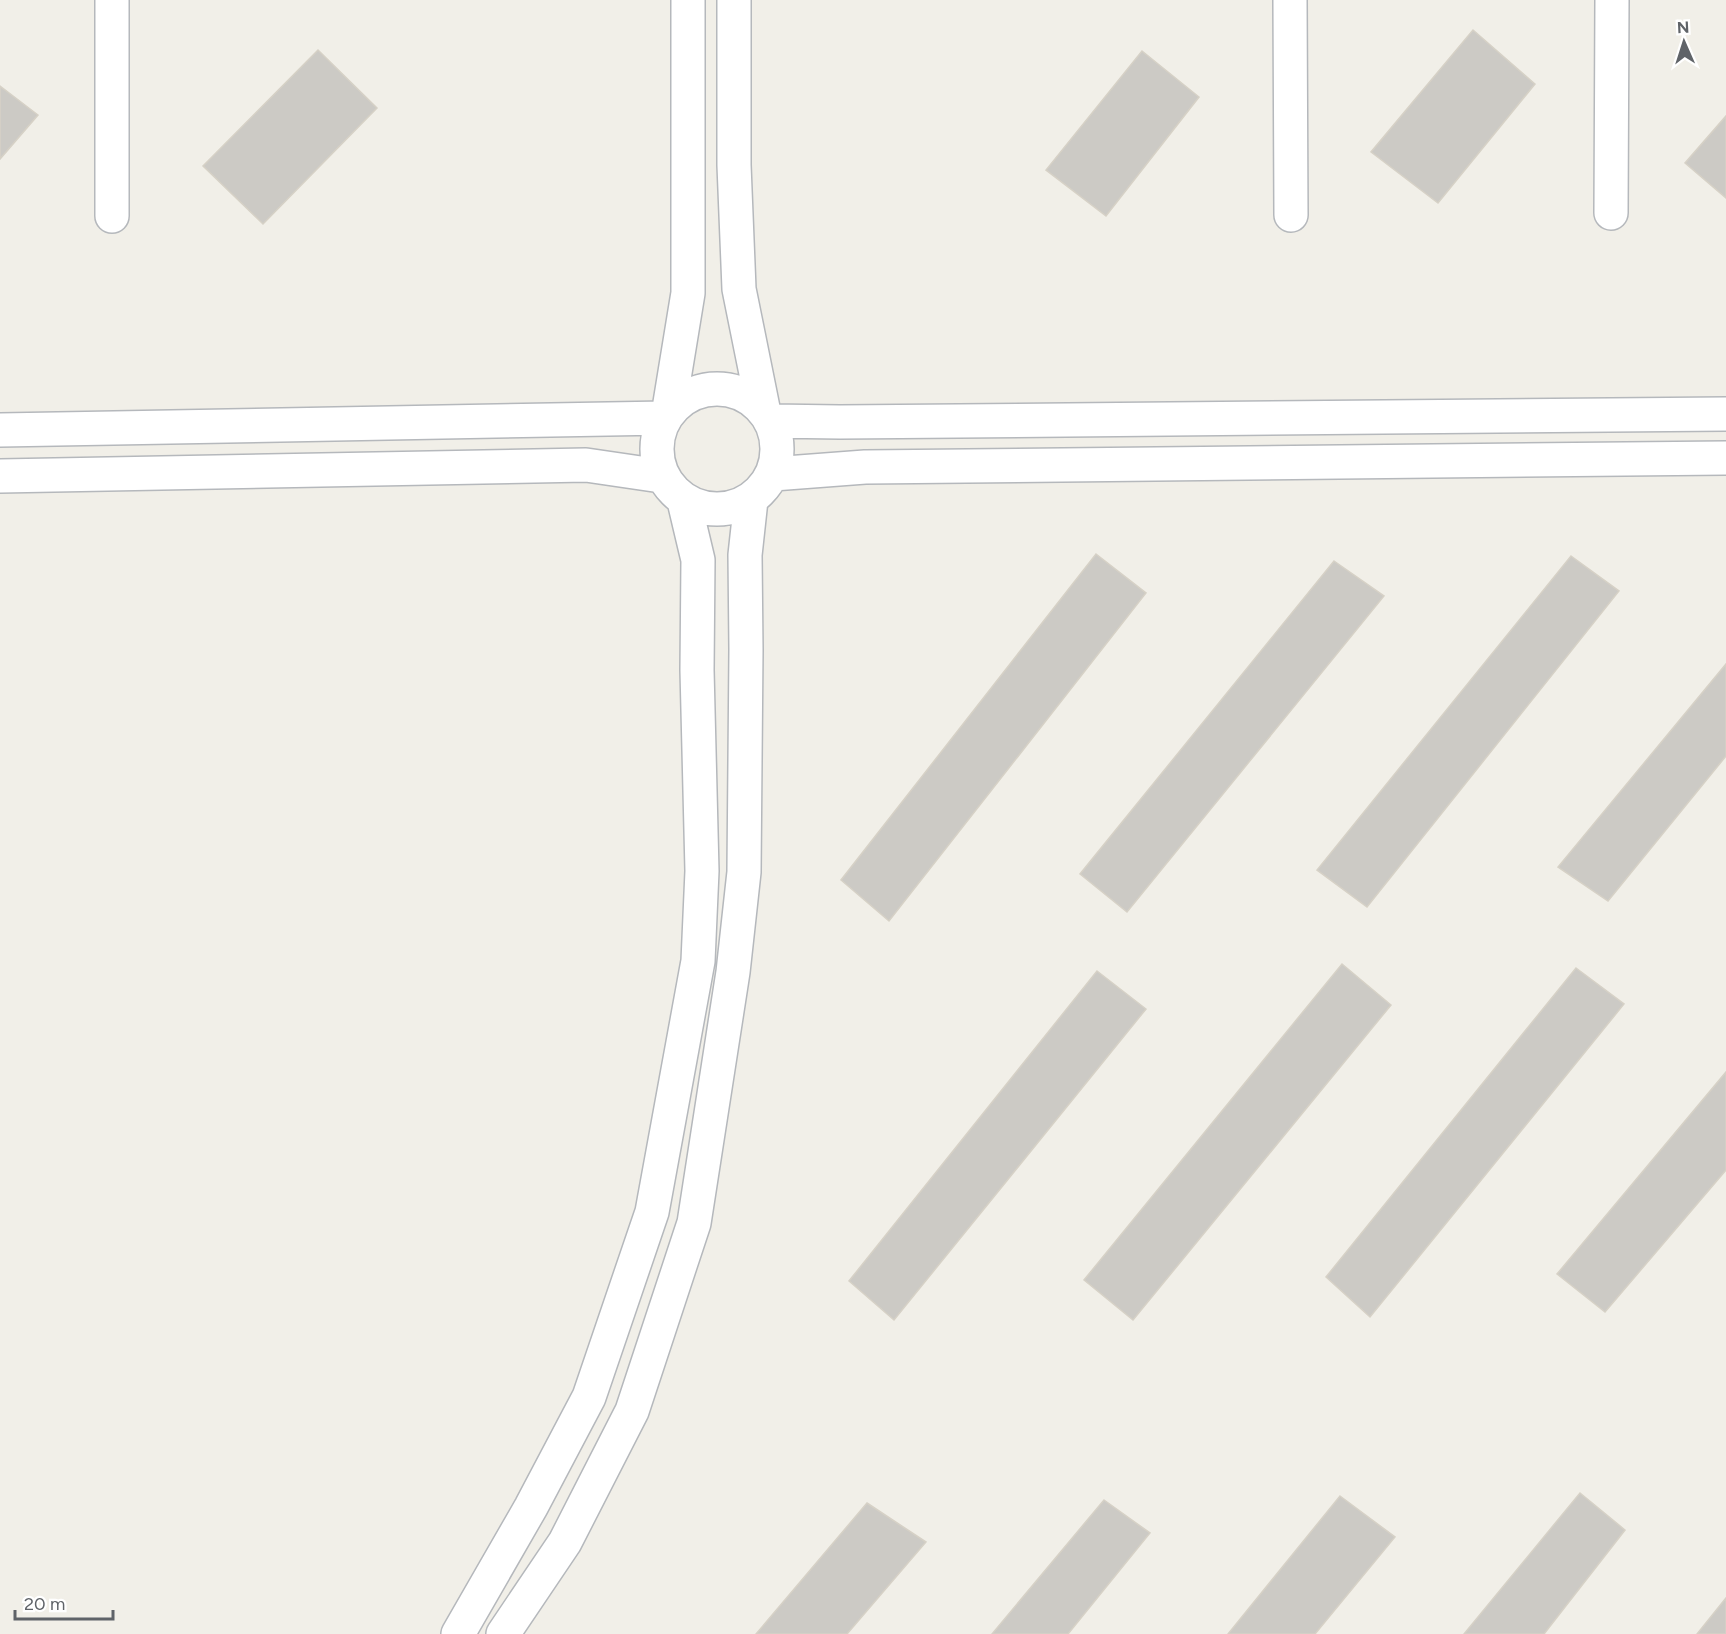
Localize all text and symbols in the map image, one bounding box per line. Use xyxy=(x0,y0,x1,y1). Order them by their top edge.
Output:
north arrow xyxy=(1654,12,1714,72)
text: N xyxy=(1677,18,1690,37)
scale bar xyxy=(15,1583,112,1621)
text: 20 m xyxy=(24,1593,65,1615)

